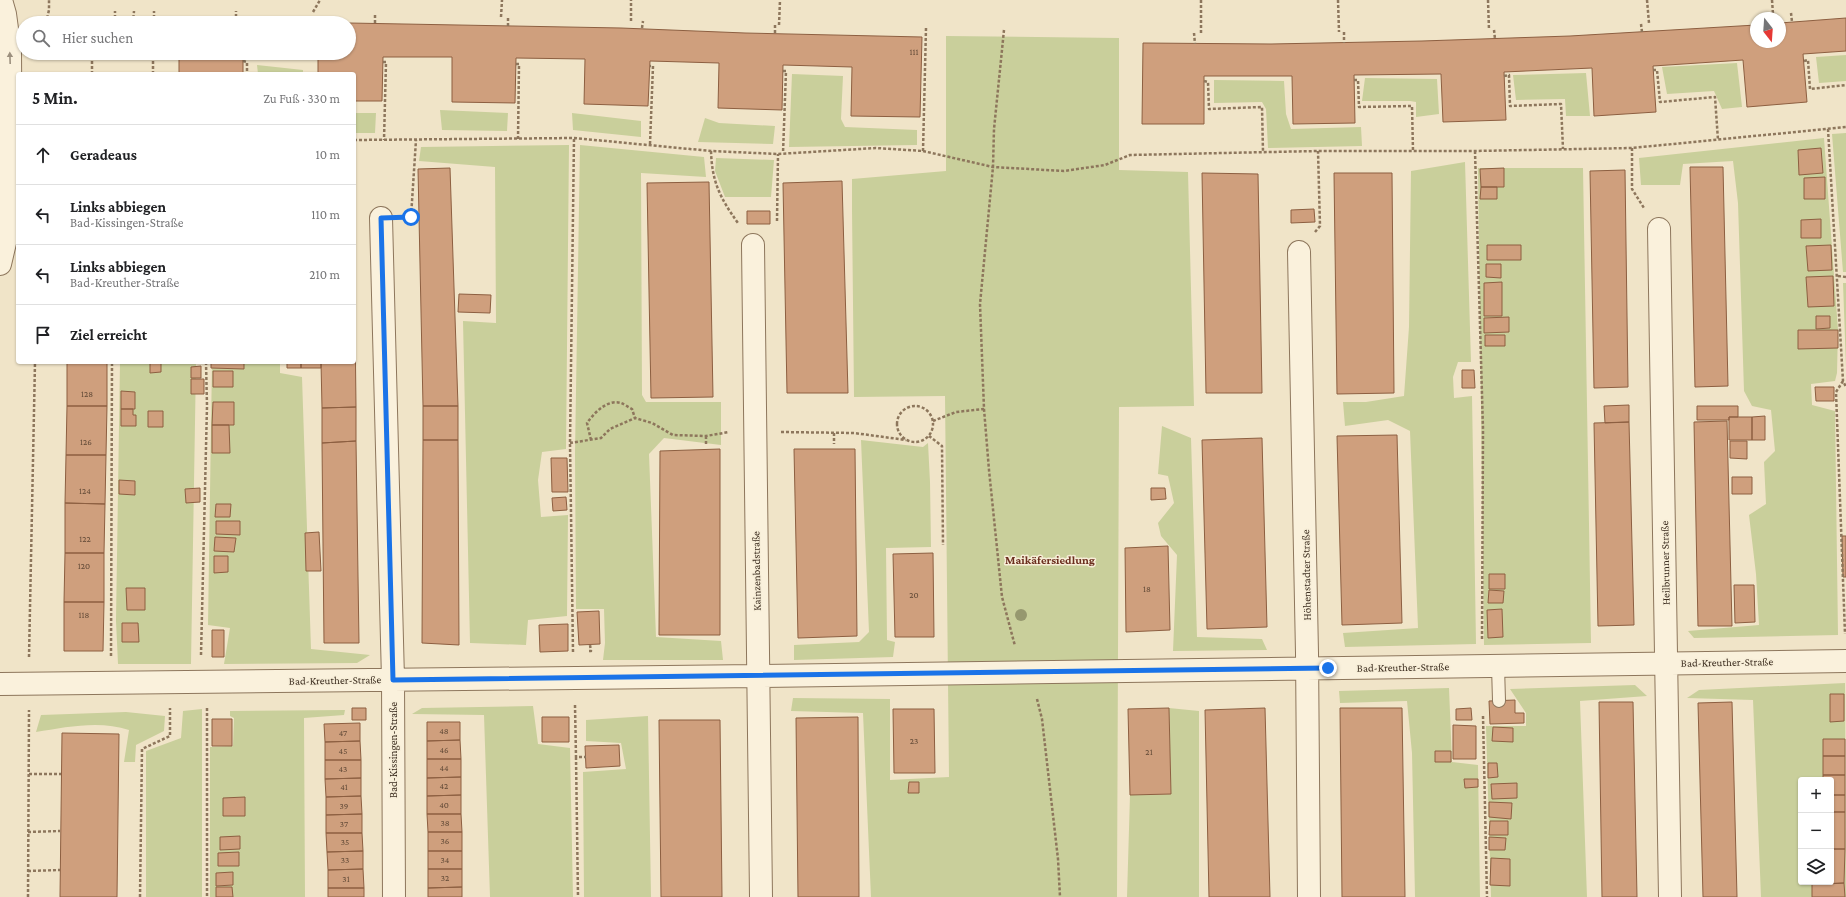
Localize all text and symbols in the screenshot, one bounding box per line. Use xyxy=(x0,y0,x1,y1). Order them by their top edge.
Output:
north arrow xyxy=(1750,12,1786,48)
search box xyxy=(16,16,356,60)
icon: search xyxy=(30,27,52,49)
text: Hier suchen xyxy=(62,30,133,46)
house number: 111 xyxy=(910,47,918,57)
one-way arrow xyxy=(7,52,14,64)
text: 5 Min. xyxy=(32,89,78,108)
text: Zu Fuß · 330 m xyxy=(263,91,340,106)
icon: ahead xyxy=(32,144,54,166)
text: Geradeaus xyxy=(70,147,137,163)
text: 10 m xyxy=(315,147,340,162)
text: Links abbiegen xyxy=(70,199,166,215)
icon: left xyxy=(32,204,54,226)
text: 110 m xyxy=(311,207,340,222)
route start xyxy=(402,208,420,226)
text: Bad-Kissingen-Straße xyxy=(70,215,184,230)
text: Links abbiegen xyxy=(70,259,166,275)
icon: left xyxy=(32,264,54,286)
text: 210 m xyxy=(309,267,340,282)
text: Bad-Kreuther-Straße xyxy=(70,275,179,290)
icon: arrive xyxy=(32,324,54,346)
text: Ziel erreicht xyxy=(70,327,147,343)
house number: 128 xyxy=(81,389,93,399)
house number: 126 xyxy=(80,437,92,447)
house number: 124 xyxy=(79,486,91,496)
street label: Heilbrunner Straße xyxy=(1658,521,1672,605)
street label: Höhenstadter Straße xyxy=(1299,529,1313,621)
street label: Kainzenbadstraße xyxy=(749,531,763,611)
house number: 122 xyxy=(79,534,91,544)
district label: Maikäfersiedlung xyxy=(1005,553,1095,567)
house number: 120 xyxy=(78,561,90,571)
house number: 18 xyxy=(1143,584,1151,594)
house number: 20 xyxy=(909,590,919,600)
house number: 118 xyxy=(79,610,90,620)
street label: Bad-Kreuther-Straße xyxy=(1681,655,1773,669)
route end xyxy=(1319,659,1337,677)
street label: Bad-Kreuther-Straße xyxy=(1357,660,1449,674)
street label: Bad-Kreuther-Straße xyxy=(289,673,381,687)
street label: Bad-Kissingen-Straße xyxy=(387,702,400,798)
house number: 48 xyxy=(439,726,449,736)
house number: 47 xyxy=(339,728,347,738)
house number: 23 xyxy=(910,736,918,746)
house number: 46 xyxy=(439,745,449,755)
house number: 45 xyxy=(339,746,347,756)
house number: 21 xyxy=(1145,747,1153,757)
house number: 44 xyxy=(439,763,449,773)
house number: 43 xyxy=(339,764,347,774)
map controls xyxy=(1798,777,1834,885)
button: + xyxy=(1798,777,1834,813)
house number: 42 xyxy=(440,781,448,791)
house number: 41 xyxy=(340,782,348,792)
house number: 40 xyxy=(439,800,449,810)
house number: 39 xyxy=(340,801,349,811)
button: − xyxy=(1798,813,1834,849)
house number: 38 xyxy=(440,818,450,828)
house number: 37 xyxy=(340,819,348,829)
house number: 36 xyxy=(441,836,450,846)
house number: 35 xyxy=(341,837,349,847)
button: layers xyxy=(1798,849,1834,885)
house number: 33 xyxy=(341,855,349,865)
house number: 34 xyxy=(441,855,450,865)
house number: 32 xyxy=(441,873,449,883)
house number: 31 xyxy=(342,874,350,884)

